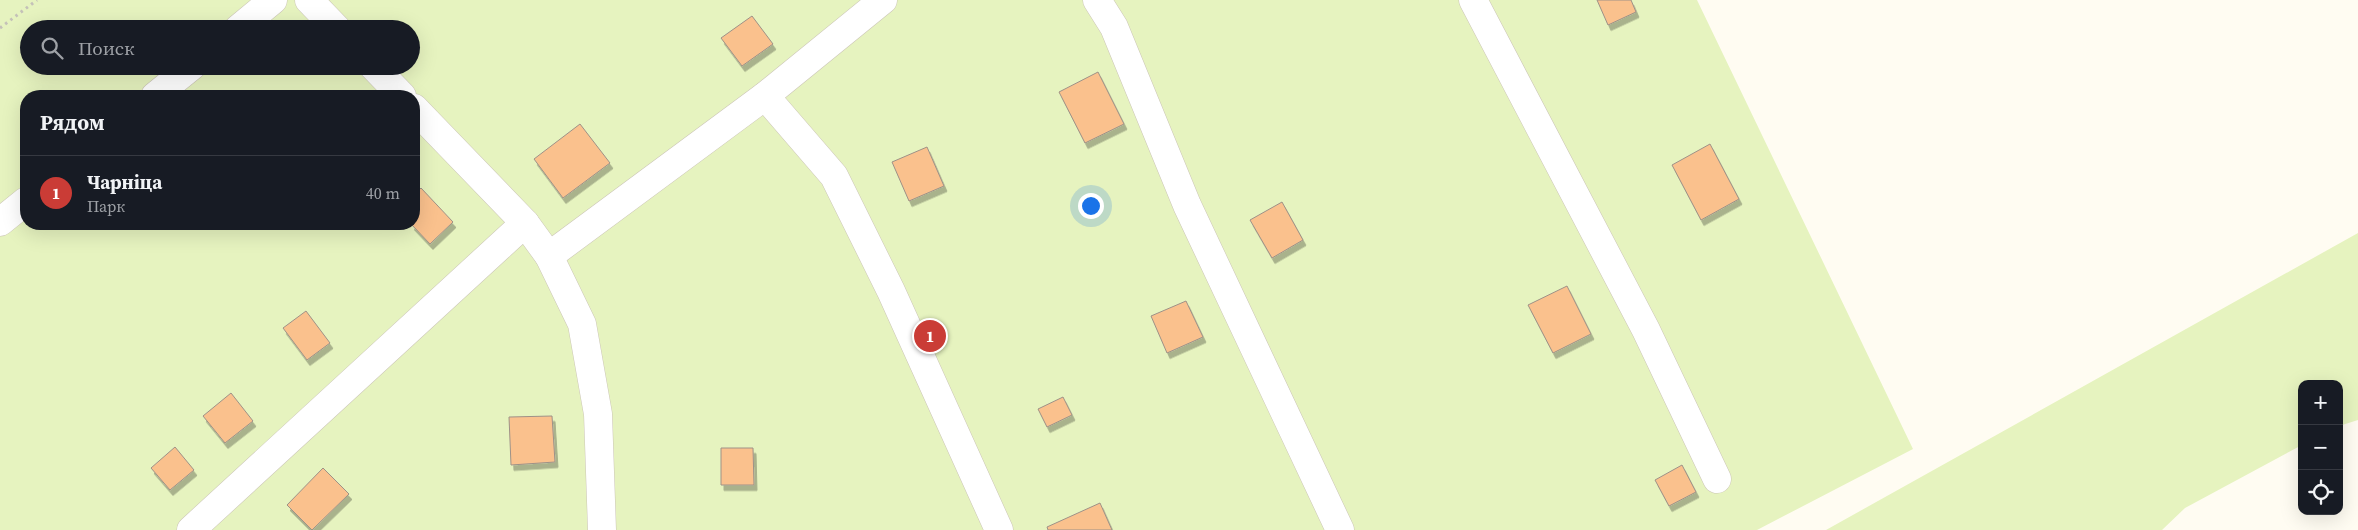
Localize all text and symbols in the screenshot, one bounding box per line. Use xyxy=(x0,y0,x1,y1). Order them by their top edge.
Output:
search box xyxy=(20,20,420,75)
icon: search xyxy=(38,34,66,62)
text: Поиск xyxy=(78,35,135,61)
text: Рядом xyxy=(40,108,105,137)
text: Чарніца xyxy=(87,169,162,195)
text: 1 xyxy=(52,182,60,204)
text: 40 m xyxy=(366,182,400,204)
your location xyxy=(1078,193,1104,219)
text: Парк xyxy=(87,195,125,217)
pin: 1 xyxy=(914,317,946,355)
map controls xyxy=(2298,380,2343,515)
button: + xyxy=(2298,380,2343,425)
button: − xyxy=(2298,425,2343,470)
button: locate xyxy=(2298,470,2343,515)

